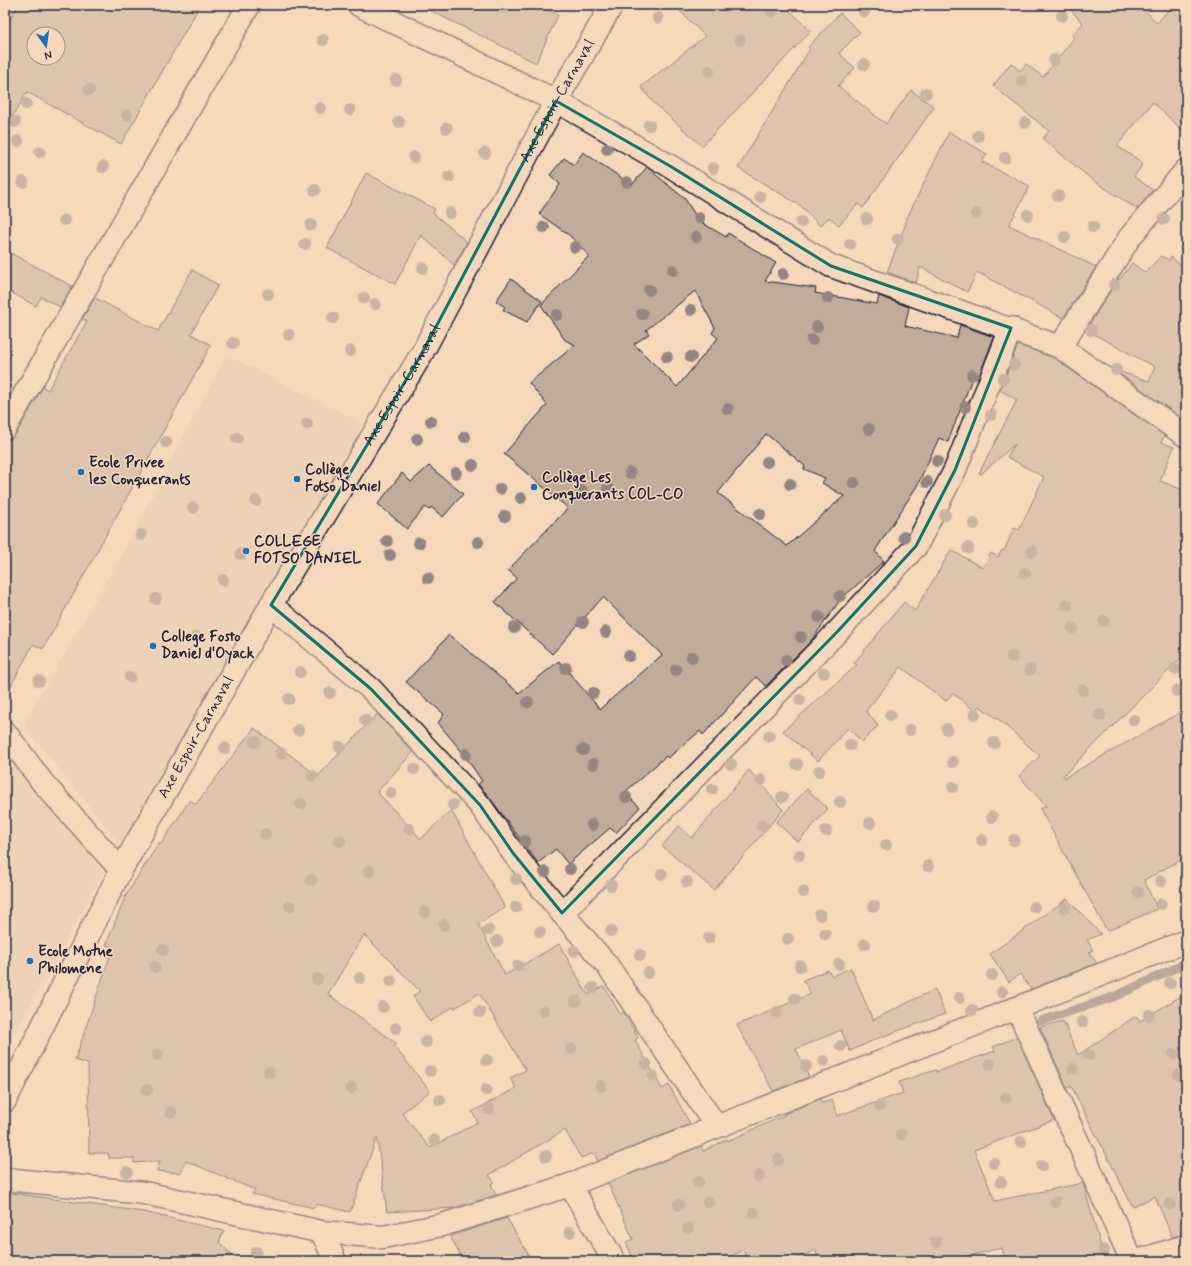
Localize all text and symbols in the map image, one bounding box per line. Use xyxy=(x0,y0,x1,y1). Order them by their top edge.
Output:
north arrow xyxy=(26,26,66,66)
street label: Axe Espoir-Carnaval xyxy=(515,36,600,166)
text: N xyxy=(43,47,53,62)
street label: Axe Espoir-Carnaval xyxy=(359,321,446,450)
place label: Ecole Privee les Conquerants xyxy=(89,453,191,490)
place label: Collège Fotso Daniel xyxy=(305,460,381,497)
marker: Ecole Privee les Conquerants xyxy=(76,467,86,477)
place label: Collège Les Conquerants COL-CO xyxy=(542,468,683,505)
marker: Collège Fotso Daniel xyxy=(292,474,302,484)
marker: Collège Les Conquerants COL-CO xyxy=(529,482,539,492)
place label: COLLEGE FOTSO DANIEL xyxy=(254,532,361,569)
marker: COLLEGE FOTSO DANIEL xyxy=(241,546,251,556)
place label: College Fosto Daniel d'Oyack xyxy=(161,627,255,664)
marker: College Fosto Daniel d'Oyack xyxy=(148,641,158,651)
street label: Axe Espoir-Carnaval xyxy=(154,672,239,802)
place label: Ecole Motue Philomene xyxy=(38,942,113,979)
marker: Ecole Motue Philomene xyxy=(25,956,35,966)

